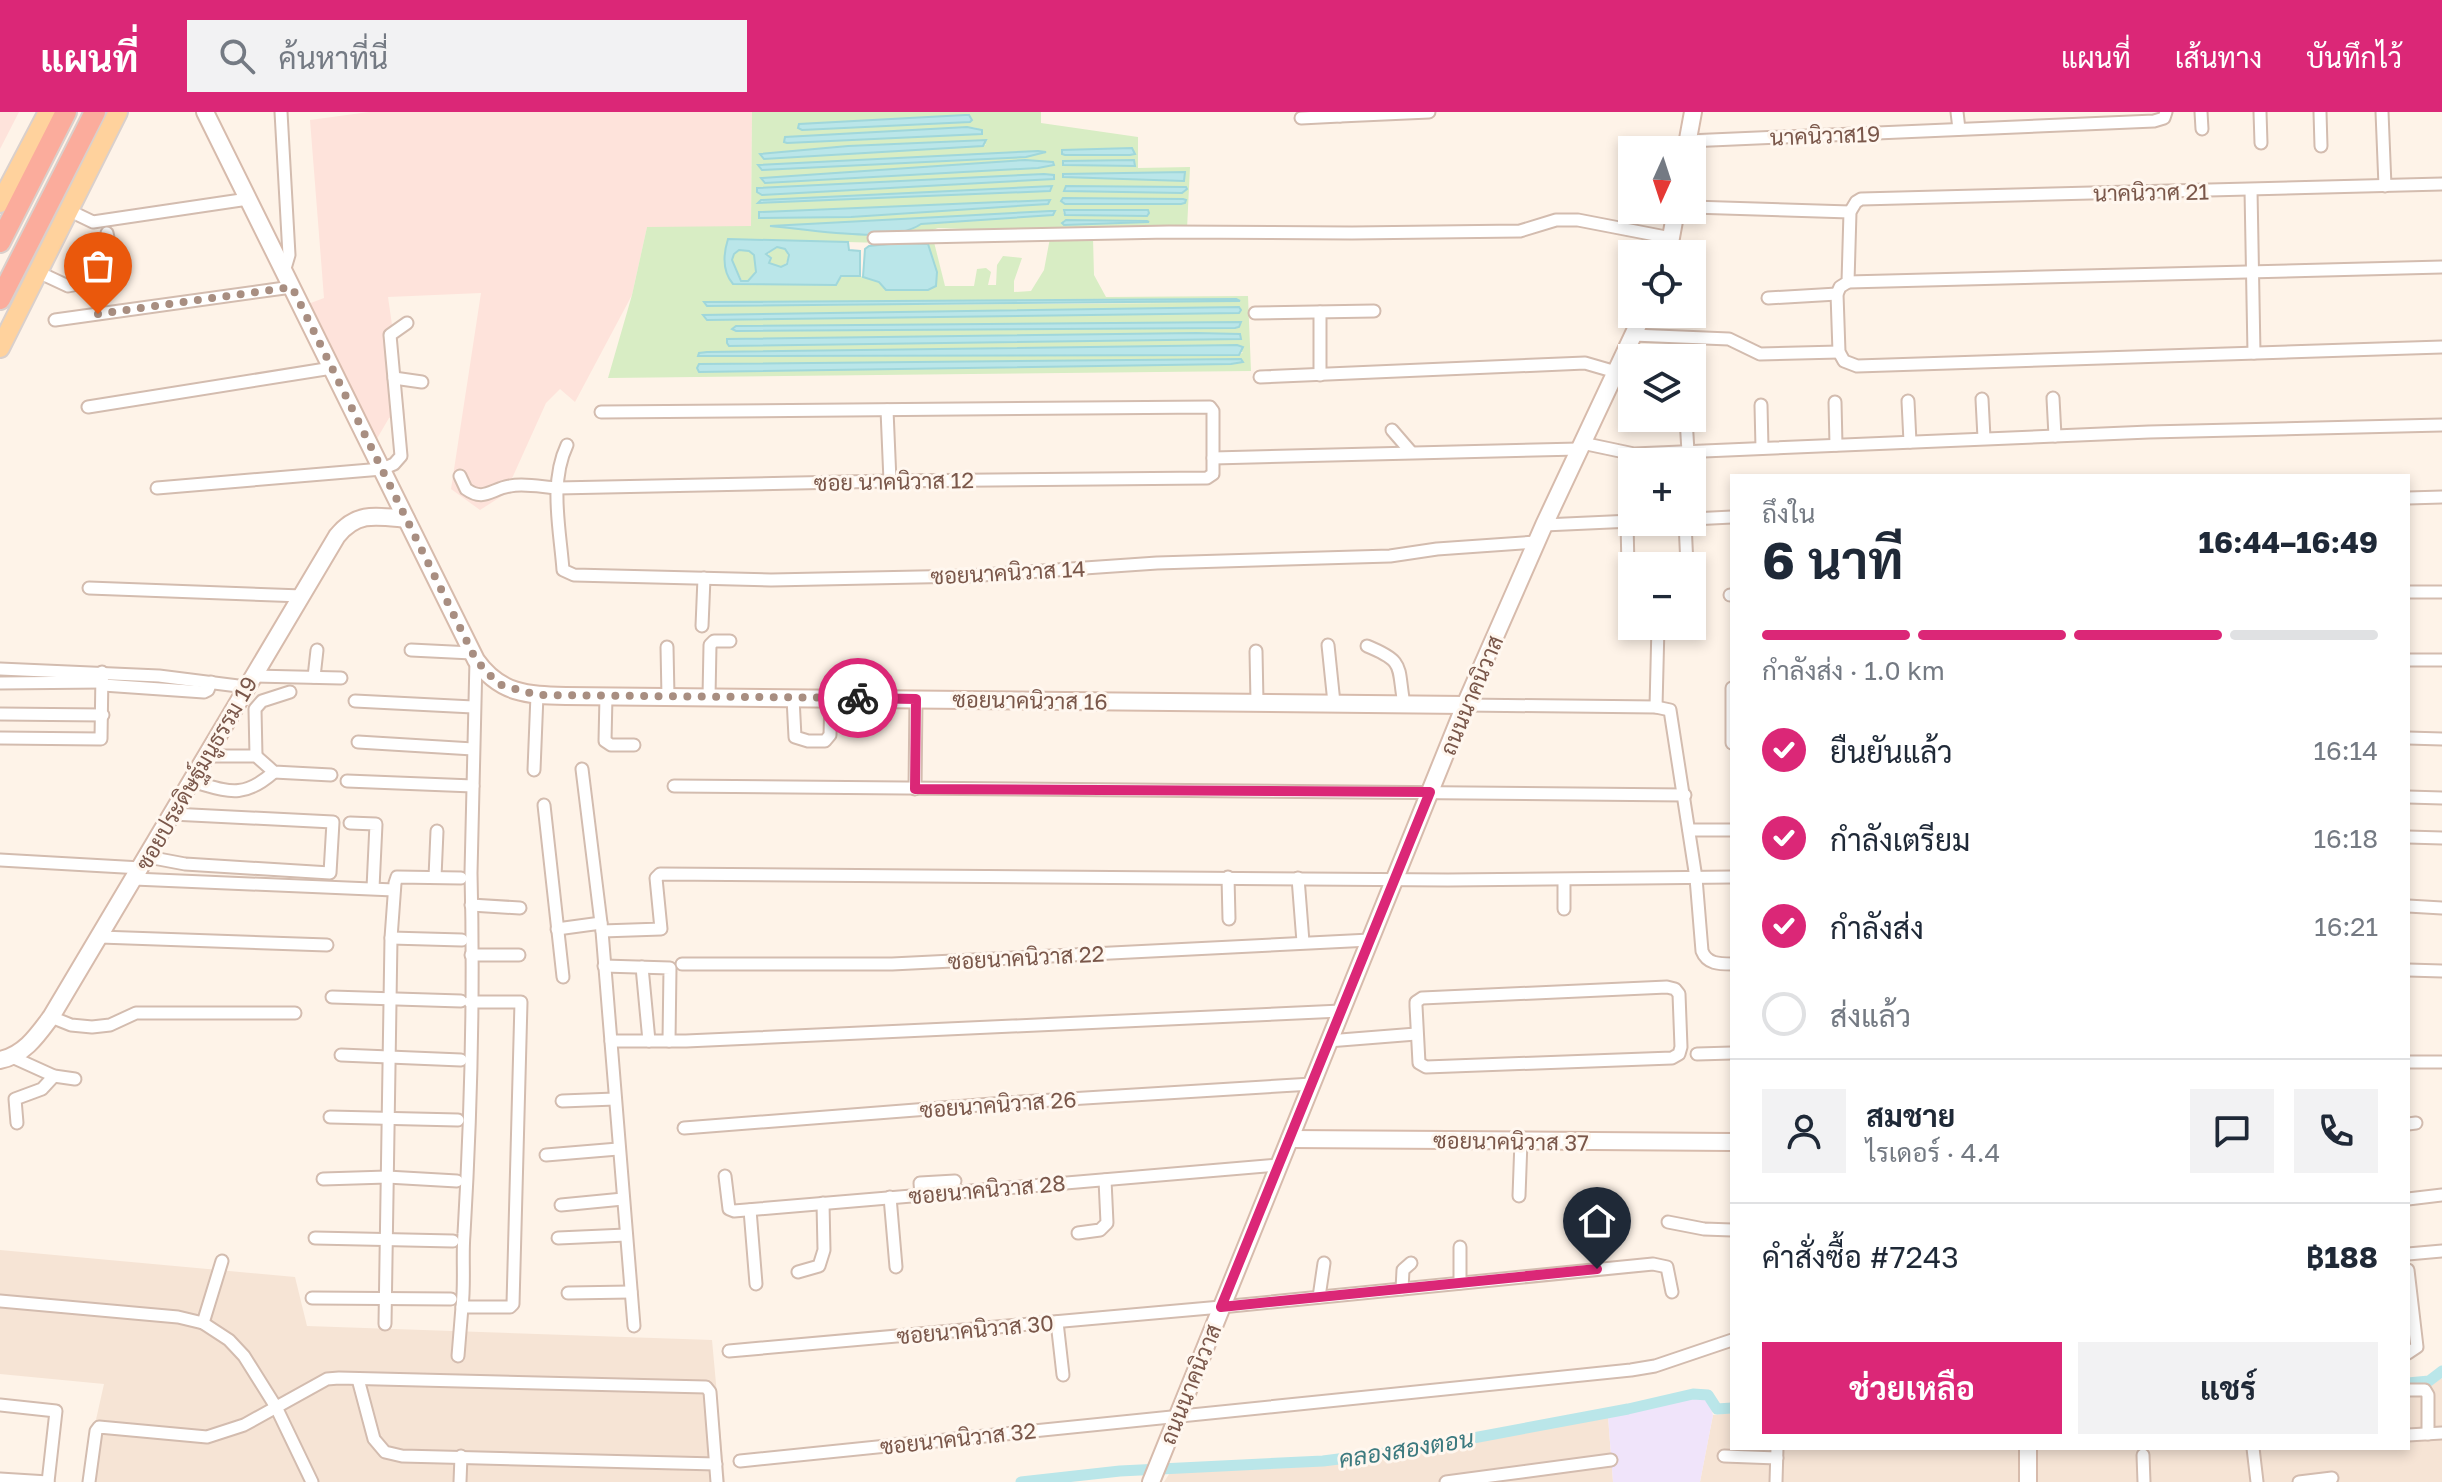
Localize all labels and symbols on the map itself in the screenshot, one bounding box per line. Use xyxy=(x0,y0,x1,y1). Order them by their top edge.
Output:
street label: นาคนิวาส19 xyxy=(1769,120,1881,150)
north arrow xyxy=(1618,136,1706,224)
street label: นาคนิวาศ 21 xyxy=(2093,177,2210,207)
pin xyxy=(64,232,132,314)
street label: ซอย นาคนิวาส 12 xyxy=(814,466,974,496)
street label: ซอยนาคนิวาส 14 xyxy=(930,554,1086,590)
street label: ถนนนาคนิวาส xyxy=(1434,631,1508,759)
courier xyxy=(818,658,898,738)
street label: ซอยประดิษฐ์มนูธรรม 19 xyxy=(129,671,265,876)
street label: ซอยนาคนิวาส 16 xyxy=(952,685,1108,715)
street label: ซอยนาคนิวาส 22 xyxy=(947,939,1105,975)
street label: ซอยนาคนิวาส 26 xyxy=(919,1085,1077,1123)
street label: ซอยนาคนิวาส 37 xyxy=(1433,1126,1589,1156)
street label: ซอยนาคนิวาส 28 xyxy=(907,1169,1067,1209)
pin xyxy=(1563,1187,1631,1269)
street label: ซอยนาคนิวาส 30 xyxy=(895,1309,1055,1349)
street label: ถนนนาคนิวาส xyxy=(1154,1320,1226,1448)
street label: ซอยนาคนิวาส 32 xyxy=(879,1416,1037,1460)
water label: คลองสองตอน xyxy=(1336,1423,1476,1473)

